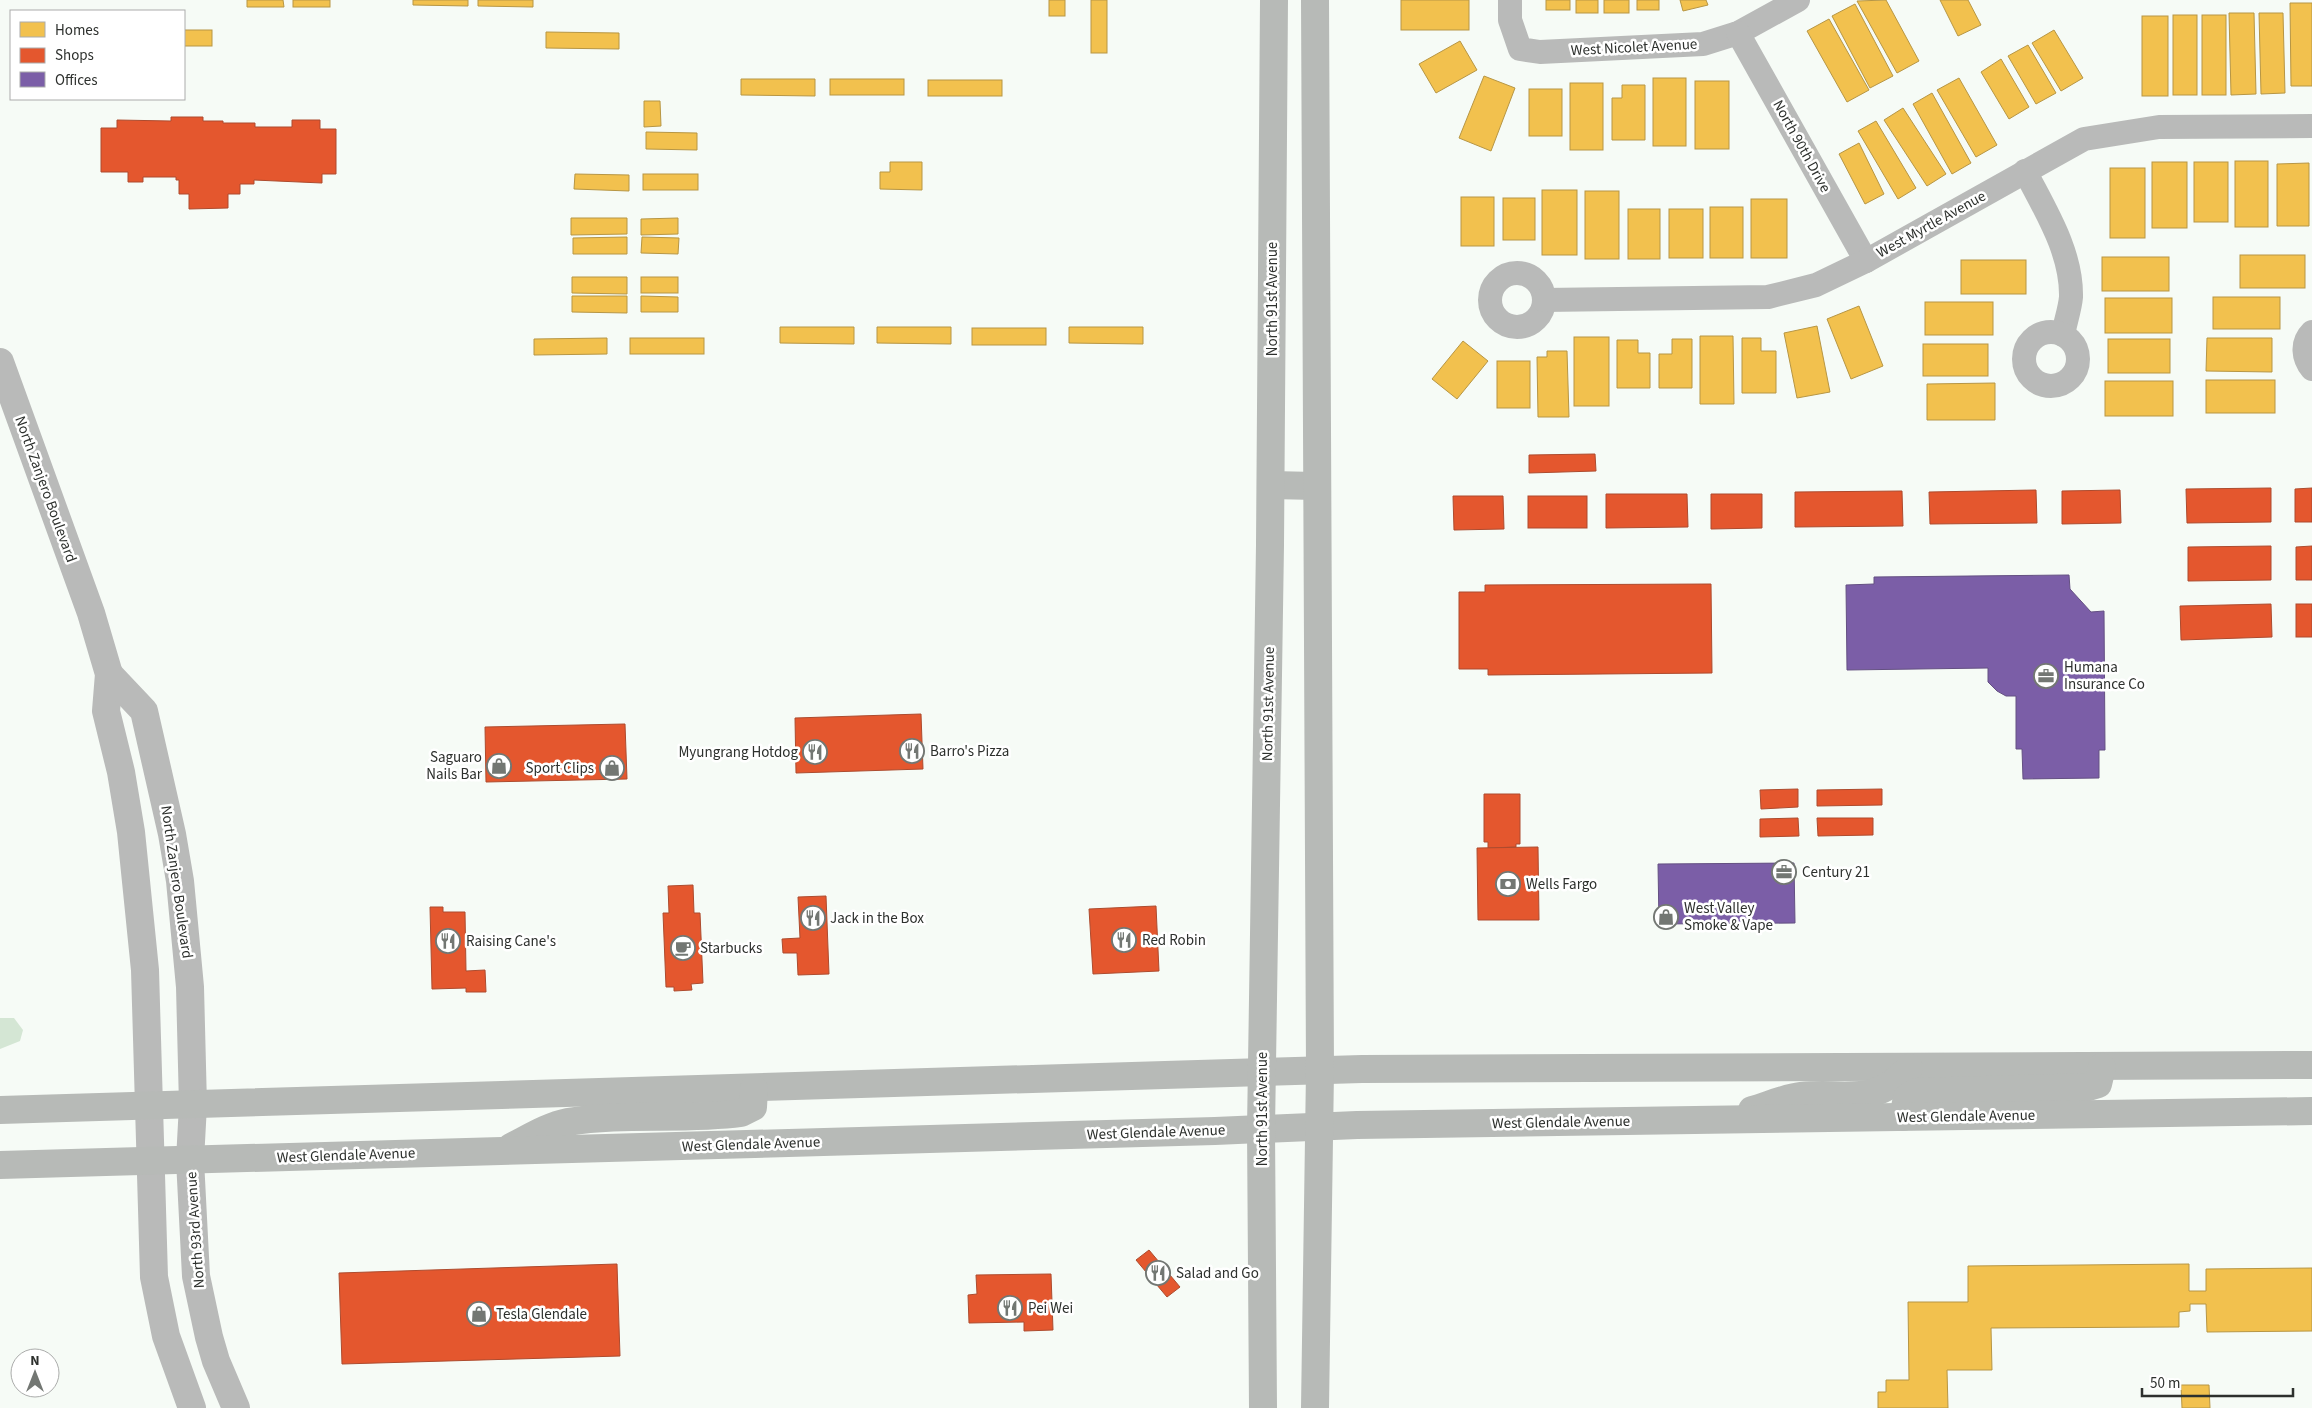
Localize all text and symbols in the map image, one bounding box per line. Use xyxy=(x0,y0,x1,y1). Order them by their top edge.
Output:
legend xyxy=(10,10,185,100)
text: Homes xyxy=(55,20,99,41)
street label: West Nicolet Avenue xyxy=(1570,34,1698,61)
text: Shops xyxy=(55,45,94,66)
text: Offices xyxy=(55,70,98,91)
street label: North 90th Drive xyxy=(1767,96,1836,196)
street label: West Myrtle Avenue xyxy=(1873,186,1990,263)
street label: North 91st Avenue xyxy=(1262,242,1283,356)
street label: North Zanjero Boulevard xyxy=(9,413,82,565)
street label: North 91st Avenue xyxy=(1257,647,1280,761)
place label: Humana Insurance Co xyxy=(2064,657,2145,695)
office icon: Humana Insurance Co xyxy=(2033,663,2059,689)
restaurant icon: Barro's Pizza xyxy=(899,738,925,764)
restaurant icon: Myungrang Hotdog xyxy=(802,739,828,765)
place label: Barro's Pizza xyxy=(930,741,1009,762)
place label: Myungrang Hotdog xyxy=(678,742,798,763)
place label: Saguaro Nails Bar xyxy=(426,747,483,785)
shop icon: Saguaro Nails Bar xyxy=(486,753,512,779)
shop icon: Sport Clips xyxy=(599,755,625,781)
place label: Sport Clips xyxy=(526,758,594,779)
street label: North Zanjero Boulevard xyxy=(155,804,198,960)
office icon: Century 21 xyxy=(1771,859,1797,885)
place label: Century 21 xyxy=(1802,862,1870,883)
bank icon: Wells Fargo xyxy=(1495,871,1521,897)
place label: Wells Fargo xyxy=(1526,874,1597,895)
place label: West Valley Smoke & Vape xyxy=(1684,898,1773,936)
shop icon: West Valley Smoke & Vape xyxy=(1653,904,1679,930)
restaurant icon: Jack in the Box xyxy=(800,905,826,931)
place label: Jack in the Box xyxy=(830,908,924,929)
restaurant icon: Red Robin xyxy=(1111,927,1137,953)
restaurant icon: Raising Cane's xyxy=(435,928,461,954)
place label: Red Robin xyxy=(1142,930,1206,951)
place label: Raising Cane's xyxy=(466,931,556,952)
cafe icon: Starbucks xyxy=(670,935,696,961)
place label: Starbucks xyxy=(700,938,762,959)
street label: North 91st Avenue xyxy=(1252,1052,1273,1166)
street label: West Glendale Avenue xyxy=(1897,1105,2035,1128)
street label: West Glendale Avenue xyxy=(1492,1111,1630,1134)
street label: West Glendale Avenue xyxy=(1086,1120,1226,1145)
street label: West Glendale Avenue xyxy=(681,1132,821,1157)
street label: West Glendale Avenue xyxy=(276,1143,416,1168)
street label: North 93rd Avenue xyxy=(181,1171,210,1289)
restaurant icon: Salad and Go xyxy=(1145,1260,1171,1286)
place label: Salad and Go xyxy=(1176,1263,1259,1284)
restaurant icon: Pei Wei xyxy=(997,1295,1023,1321)
place label: Pei Wei xyxy=(1028,1298,1073,1319)
shop icon: Tesla Glendale xyxy=(466,1301,492,1327)
place label: Tesla Glendale xyxy=(496,1304,587,1325)
north arrow xyxy=(10,1348,60,1398)
text: N xyxy=(30,1351,40,1371)
scale bar xyxy=(2142,1366,2293,1398)
text: 50 m xyxy=(2150,1373,2180,1394)

